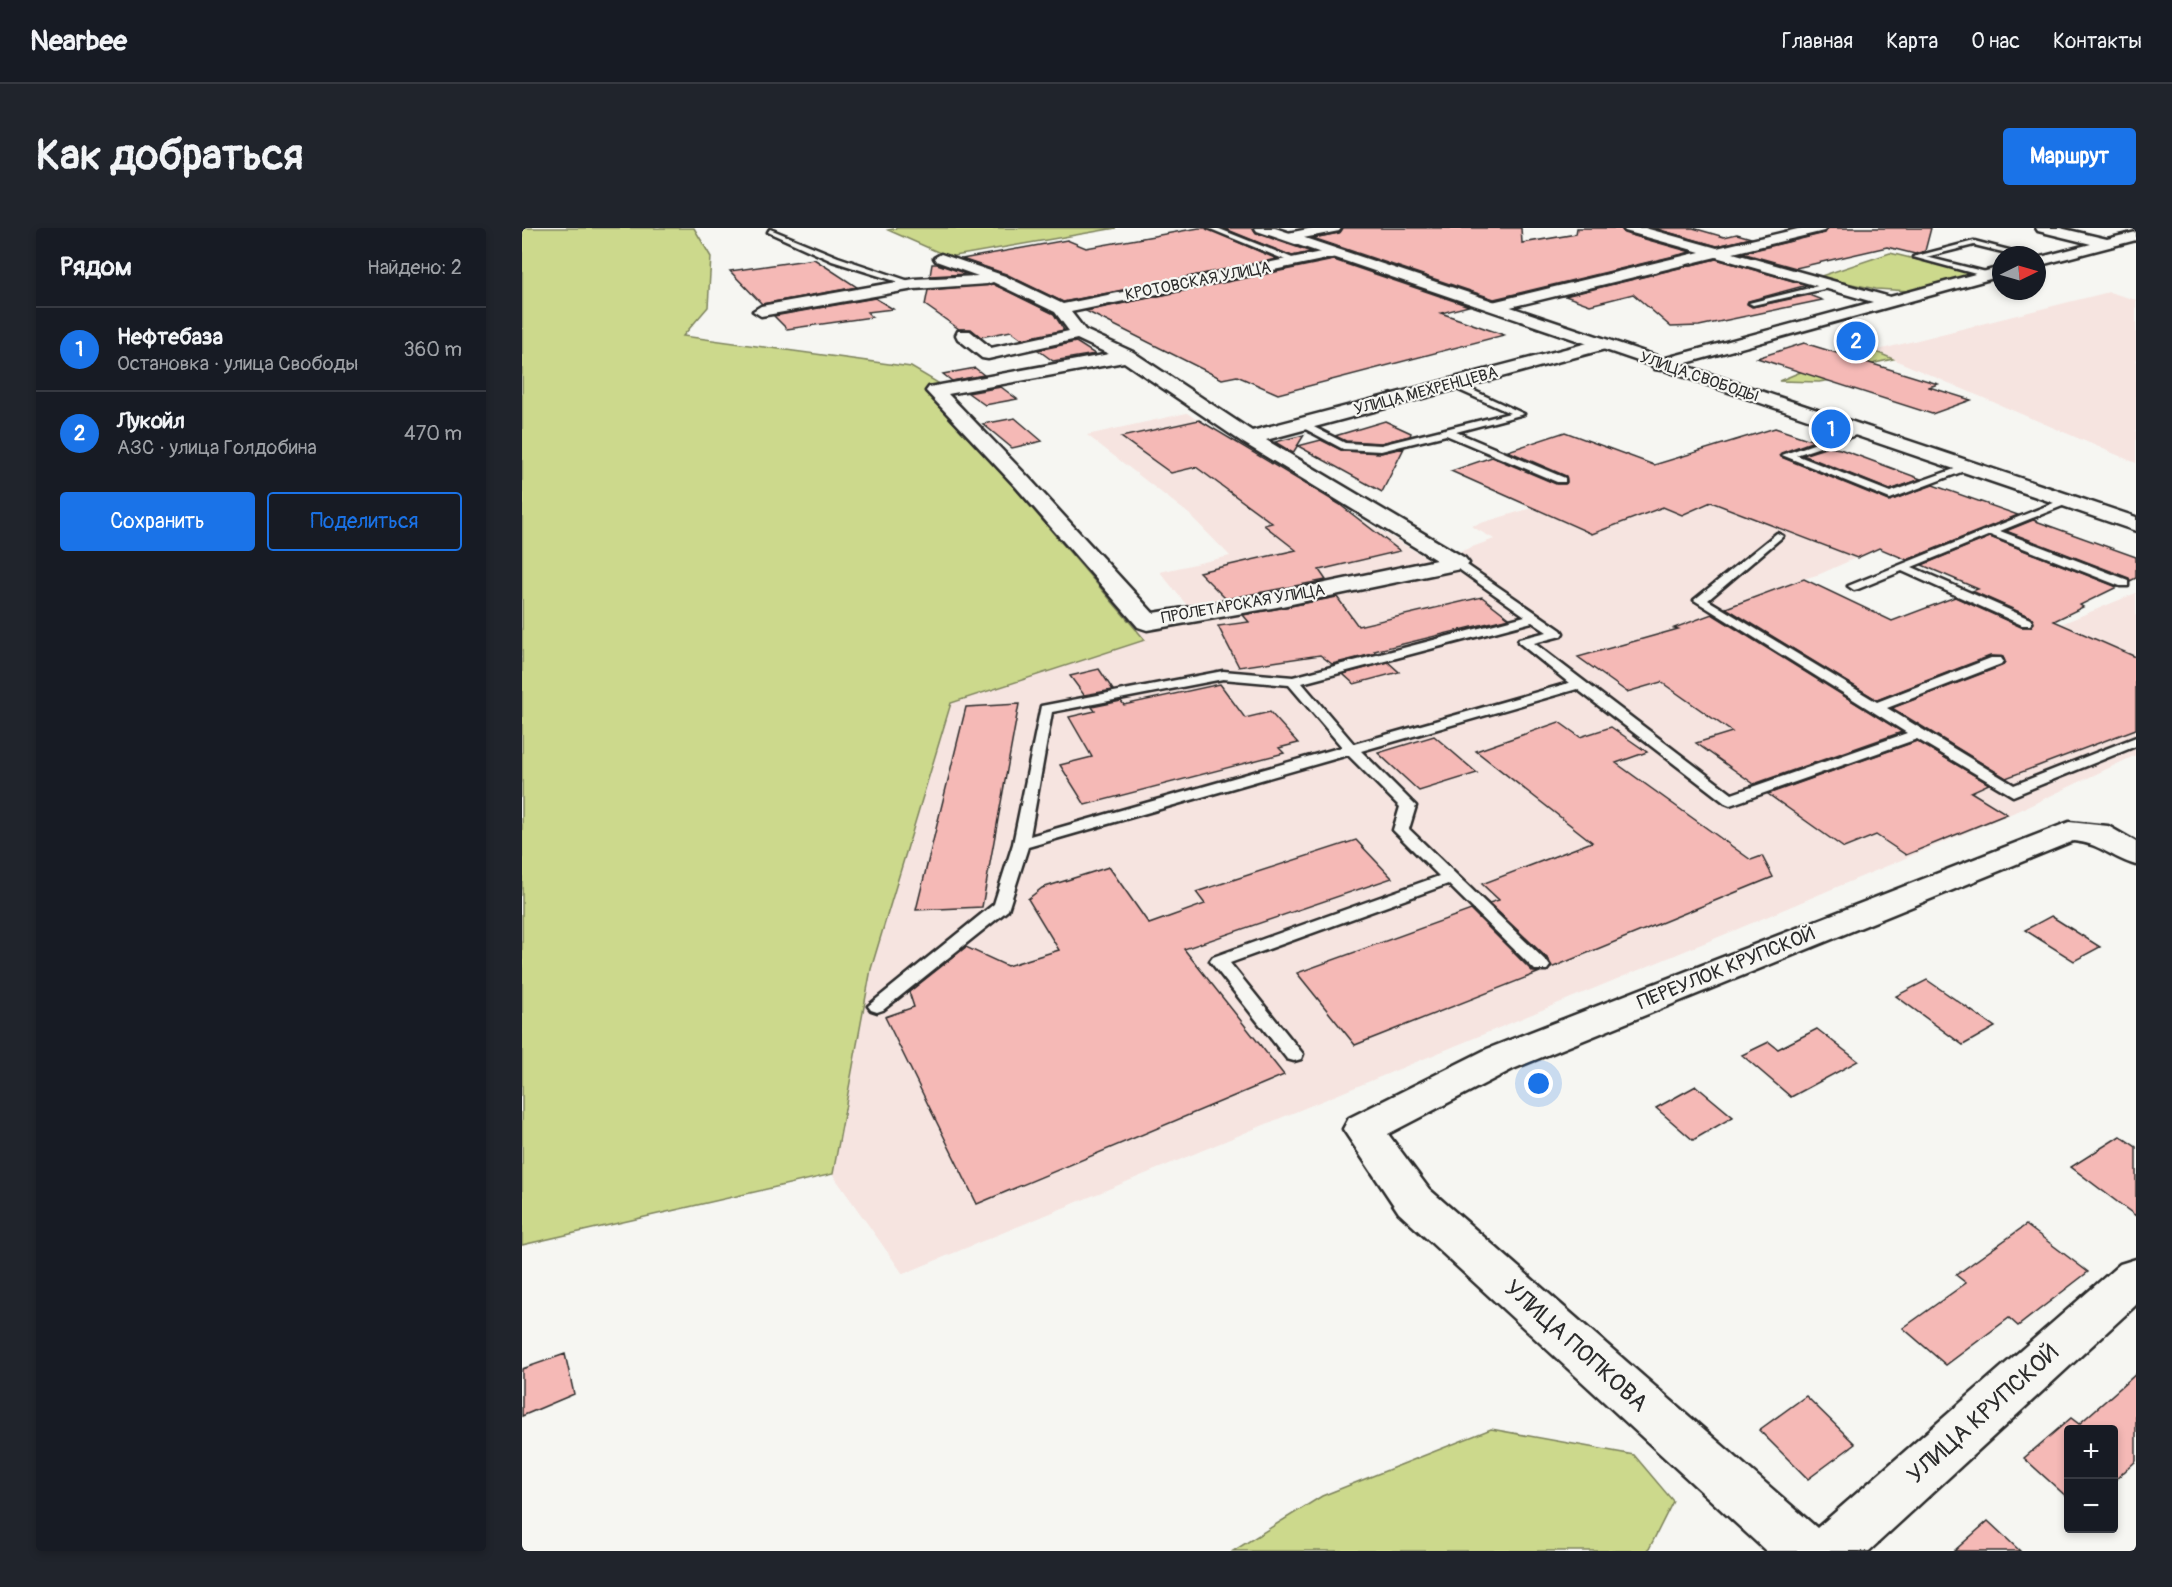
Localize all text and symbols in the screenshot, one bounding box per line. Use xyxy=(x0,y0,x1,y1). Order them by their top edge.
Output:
text: Nearbee xyxy=(30,24,127,59)
text: Главная xyxy=(1782,28,1853,55)
text: Карта xyxy=(1886,28,1938,55)
text: О нас xyxy=(1971,28,2020,55)
text: Контакты xyxy=(2053,28,2142,55)
button: Маршрут xyxy=(2003,128,2136,185)
text: Как добраться xyxy=(36,130,303,182)
north arrow xyxy=(1992,246,2046,300)
text: Рядом xyxy=(60,251,132,283)
text: Найдено: 2 xyxy=(367,255,462,280)
street label: КРОТОВСКАЯ УЛИЦА xyxy=(1123,257,1273,305)
pin: 2 xyxy=(1836,318,1876,364)
text: Нефтебаза xyxy=(117,323,223,351)
text: 1 xyxy=(76,337,83,362)
text: 360 m xyxy=(403,337,462,362)
street label: УЛИЦА СВОБОДЫ xyxy=(1637,347,1761,407)
text: Остановка · улица Свободы xyxy=(117,351,358,376)
street label: УЛИЦА МЕХРЕНЦЕВА xyxy=(1352,362,1500,420)
pin: 1 xyxy=(1812,406,1850,452)
text: Лукойл xyxy=(117,407,185,435)
text: 2 xyxy=(74,421,85,446)
text: 470 m xyxy=(404,421,462,446)
text: АЗС · улица Голдобина xyxy=(117,435,317,460)
button: Сохранить xyxy=(60,492,255,551)
button: Поделиться xyxy=(267,492,462,551)
street label: ПРОЛЕТАРСКАЯ УЛИЦА xyxy=(1160,580,1326,628)
street label: ПЕРЕУЛОК КРУПСКОЙ xyxy=(1634,921,1818,1015)
your location xyxy=(1524,1069,1553,1098)
street label: УЛИЦА ПОПКОВА xyxy=(1498,1274,1654,1418)
street label: УЛИЦА КРУПСКОЙ xyxy=(1901,1338,2065,1490)
map controls xyxy=(2064,1425,2118,1533)
button: + xyxy=(2064,1425,2118,1479)
button: − xyxy=(2064,1479,2118,1533)

